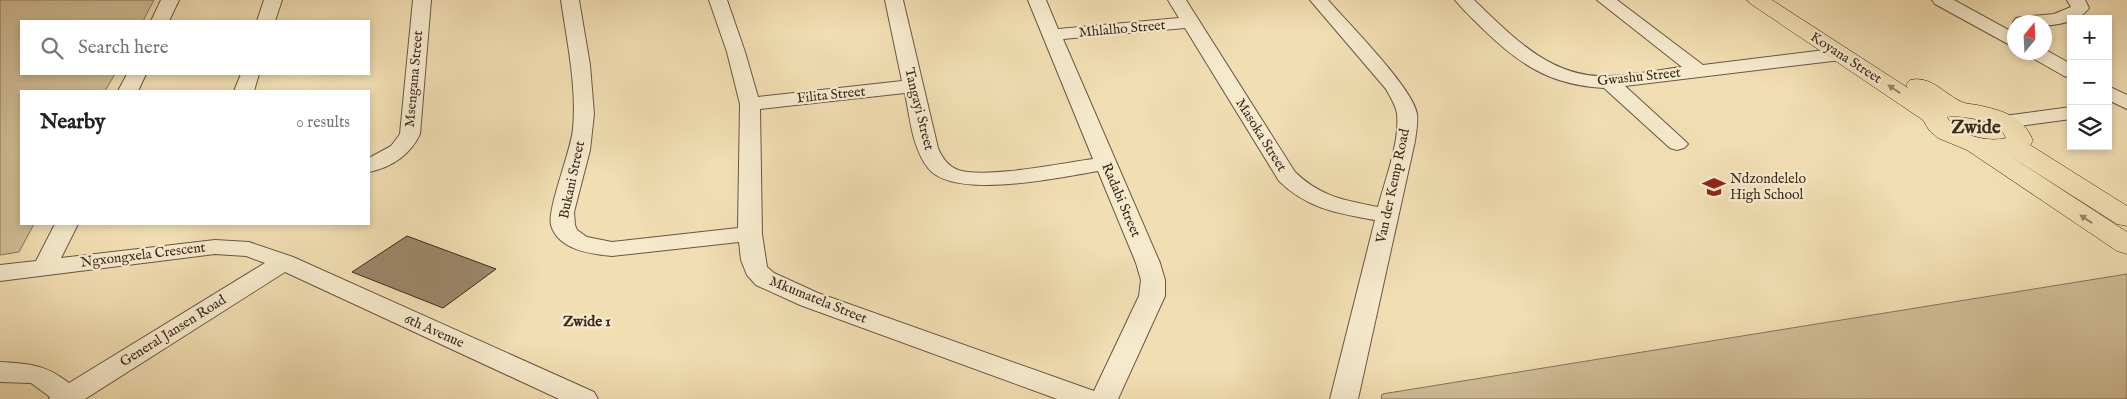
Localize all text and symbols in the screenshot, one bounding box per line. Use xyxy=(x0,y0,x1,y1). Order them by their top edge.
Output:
north arrow xyxy=(2007,15,2052,60)
map controls xyxy=(2067,15,2112,150)
button: + xyxy=(2067,15,2112,60)
street label: Mhlalho Street xyxy=(1078,16,1166,42)
search box xyxy=(20,20,370,75)
street label: Koyana Street xyxy=(1807,28,1885,88)
street label: Msengana Street xyxy=(401,30,427,128)
icon: search xyxy=(38,34,66,62)
text: Search here xyxy=(78,36,169,60)
button: − xyxy=(2067,60,2112,105)
street label: Gwashu Street xyxy=(1596,64,1682,90)
street label: Tangayi Street xyxy=(900,66,938,152)
street label: Filita Street xyxy=(796,82,866,108)
one-way arrow xyxy=(1887,84,1900,94)
street label: Masoka Street xyxy=(1231,95,1291,175)
button: layers xyxy=(2067,105,2112,150)
text: Nearby xyxy=(40,109,105,136)
text: 0 results xyxy=(296,113,350,133)
district label: Zwide xyxy=(1951,116,2001,140)
street label: Van der Kemp Road xyxy=(1372,127,1414,246)
street label: Bukani Street xyxy=(555,139,589,221)
street label: Radabi Street xyxy=(1097,160,1145,240)
place label: Ndzondelelo High School xyxy=(1730,170,1806,204)
school or university icon: Ndzondelelo High School xyxy=(1701,174,1727,200)
one-way arrow xyxy=(2079,214,2093,224)
street label: Ngxongxela Crescent xyxy=(80,238,207,272)
street label: Mkumatela Street xyxy=(767,272,870,328)
street label: General Jansen Road xyxy=(117,291,230,371)
street label: 6th Avenue xyxy=(401,310,467,352)
district label: Zwide 1 xyxy=(563,312,611,331)

